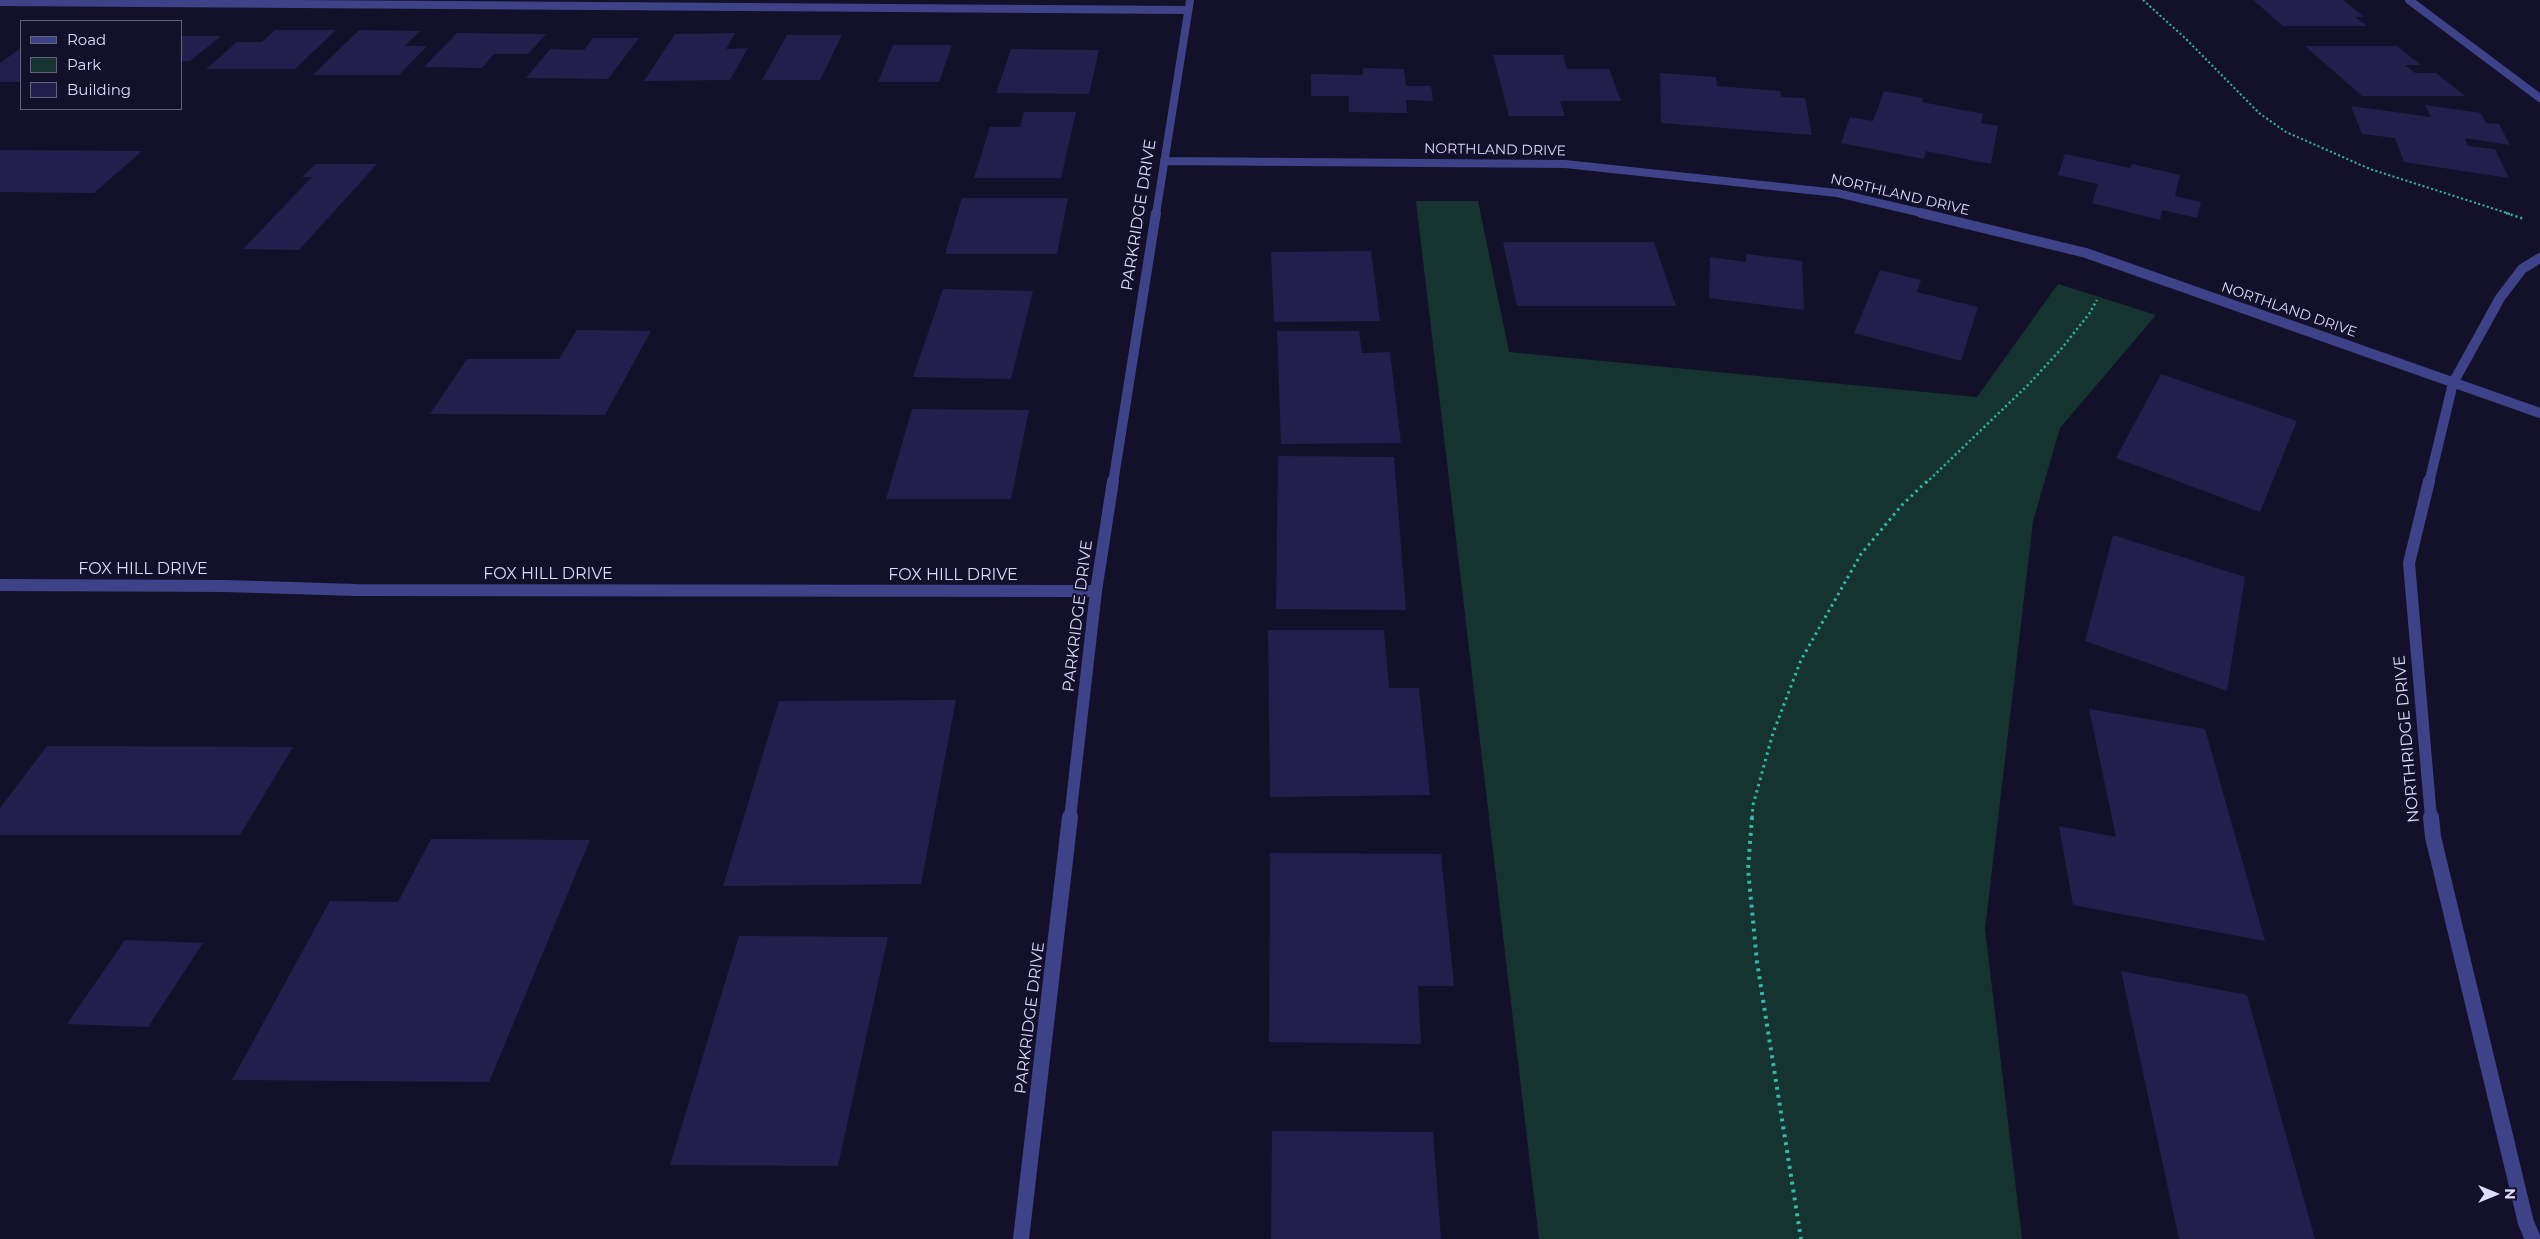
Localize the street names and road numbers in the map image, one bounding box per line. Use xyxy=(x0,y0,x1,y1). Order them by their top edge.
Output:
street label: PARKRIDGE DRIVE xyxy=(1118,138,1160,292)
street label: NORTHLAND DRIVE xyxy=(1424,140,1566,160)
street label: NORTHLAND DRIVE xyxy=(1829,171,1971,219)
street label: NORTHLAND DRIVE xyxy=(2219,279,2359,341)
street label: PARKRIDGE DRIVE xyxy=(1059,539,1097,693)
street label: FOX HILL DRIVE xyxy=(78,559,208,579)
street label: FOX HILL DRIVE xyxy=(483,564,613,584)
street label: FOX HILL DRIVE xyxy=(888,565,1018,585)
street label: NORTHRIDGE DRIVE xyxy=(2390,655,2424,823)
street label: PARKRIDGE DRIVE xyxy=(1011,941,1049,1095)

